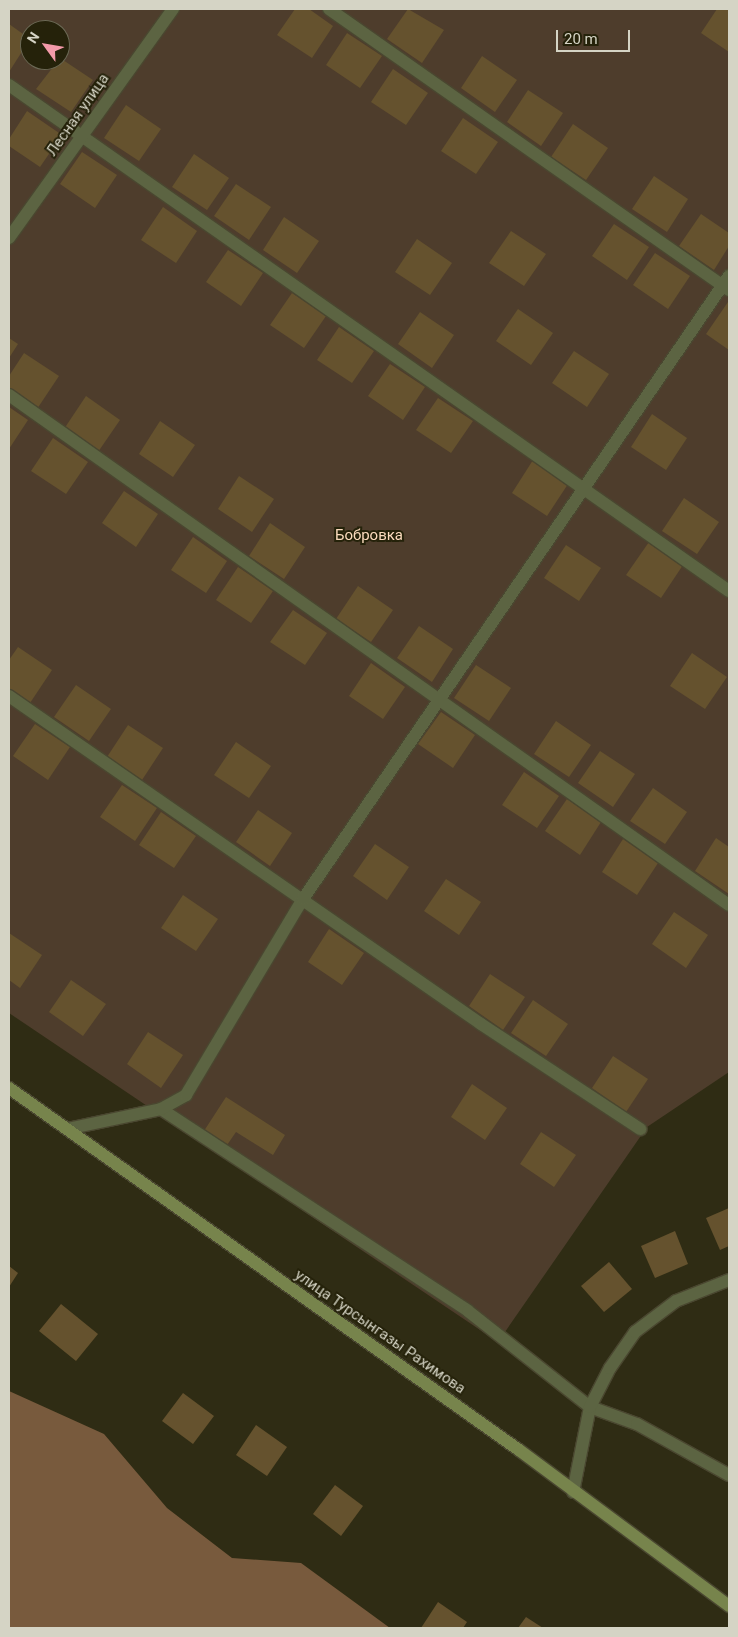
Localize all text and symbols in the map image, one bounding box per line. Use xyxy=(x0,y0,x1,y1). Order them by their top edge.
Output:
north arrow xyxy=(20,20,70,70)
scale bar xyxy=(558,20,632,52)
text: N xyxy=(24,29,43,46)
text: 20 m xyxy=(564,30,598,48)
street label: Лесная улица xyxy=(43,70,113,160)
park label: Бобровка xyxy=(335,527,403,545)
street label: улица Турсынгазы Рахимова xyxy=(291,1266,469,1398)

